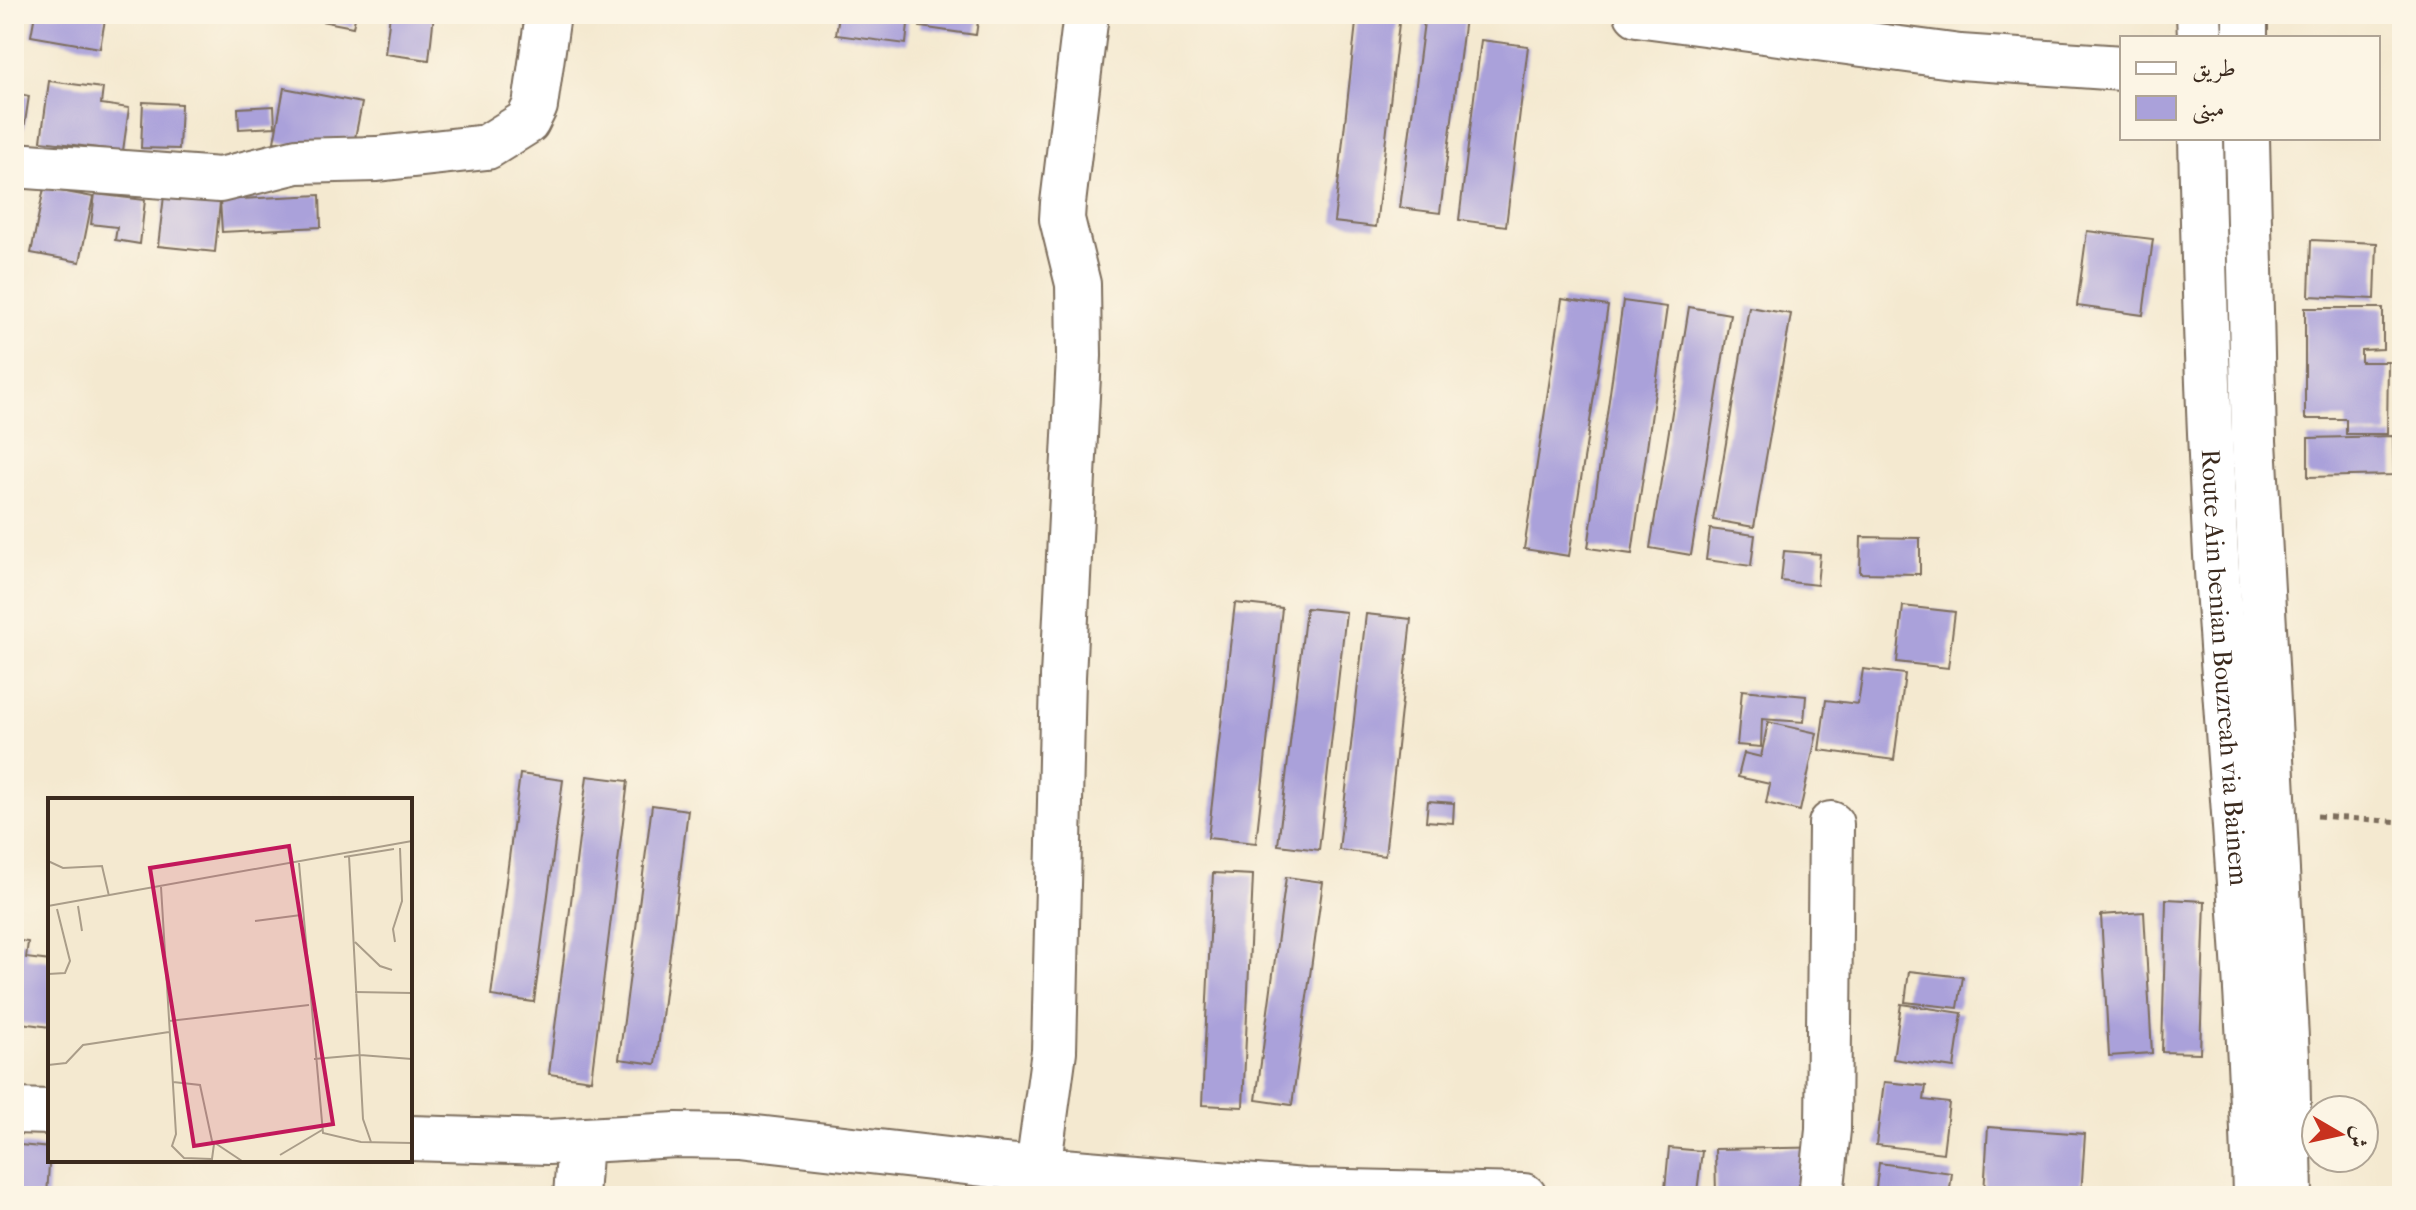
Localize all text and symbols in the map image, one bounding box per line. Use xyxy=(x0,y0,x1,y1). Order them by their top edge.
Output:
legend xyxy=(2120,36,2380,140)
text: طريق xyxy=(2192,54,2236,83)
text: مبنى xyxy=(2192,94,2225,125)
street label: Route Ain benian Bouzreah via Bainem xyxy=(2195,448,2255,887)
inset map xyxy=(48,798,412,1162)
north arrow xyxy=(2300,1094,2380,1174)
text: ش xyxy=(2344,1124,2373,1150)

